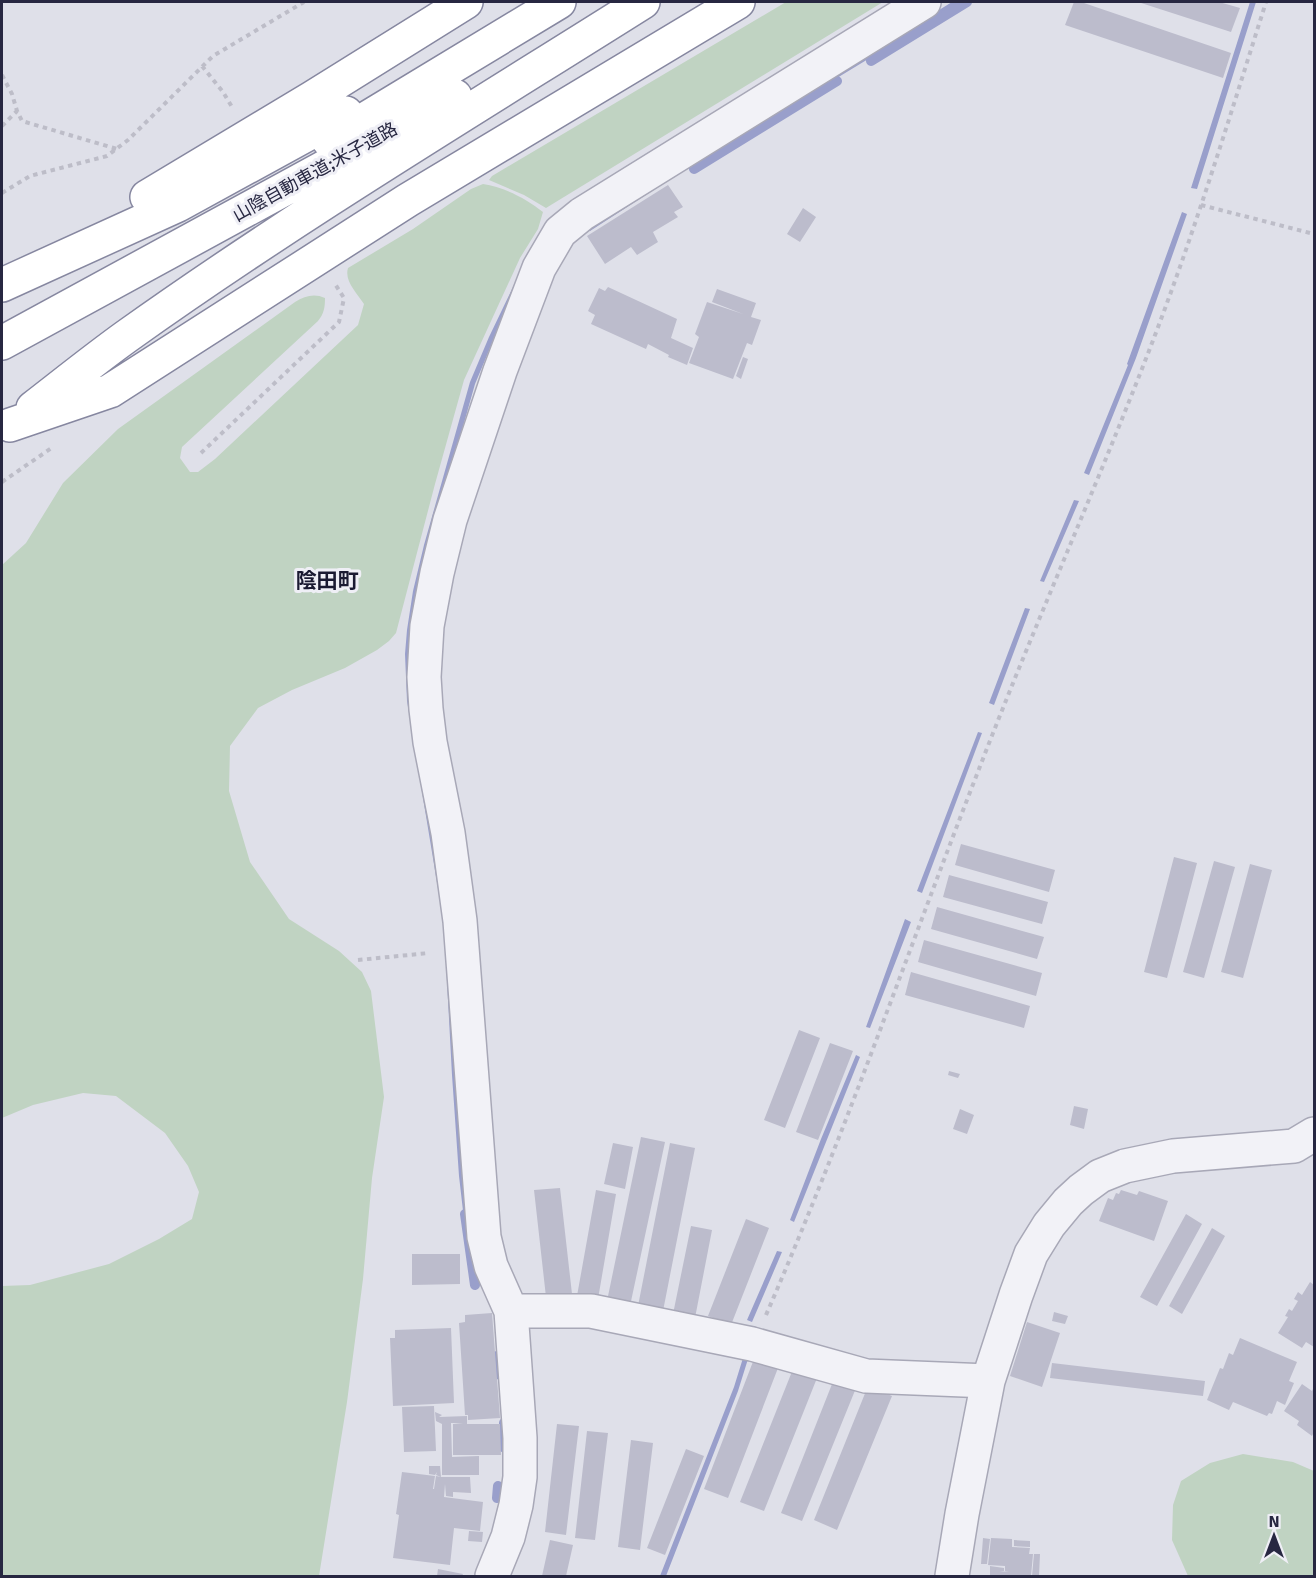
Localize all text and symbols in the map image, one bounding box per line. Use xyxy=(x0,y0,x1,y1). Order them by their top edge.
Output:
street label: 山陰自動車道;米子道路 xyxy=(229,118,401,226)
district label: 陰田町 xyxy=(296,568,359,594)
north arrow xyxy=(1244,1506,1304,1566)
text: N xyxy=(1268,1512,1280,1532)

